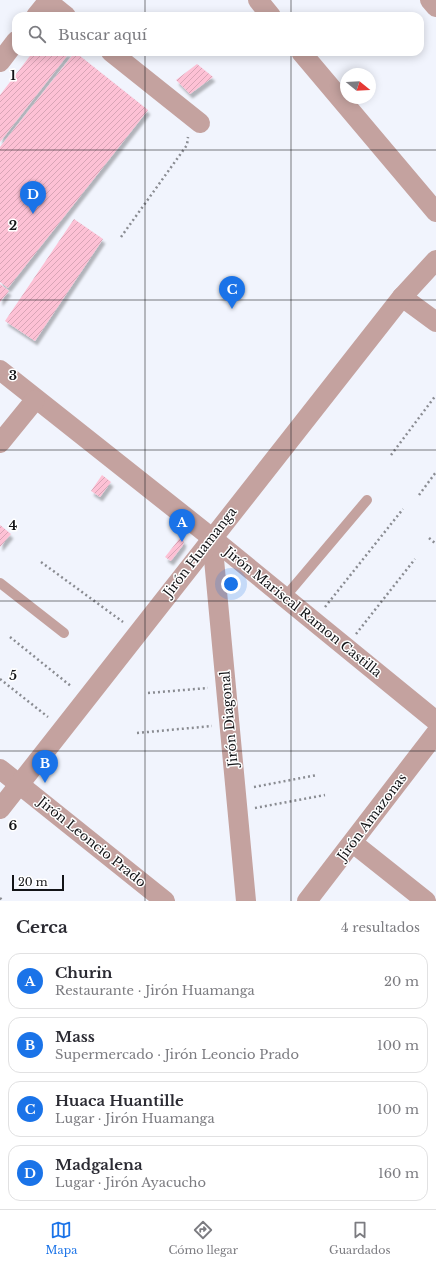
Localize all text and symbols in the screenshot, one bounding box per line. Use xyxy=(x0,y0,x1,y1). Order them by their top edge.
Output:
search box xyxy=(12,12,424,56)
icon: search xyxy=(26,23,48,45)
text: Buscar aquí xyxy=(58,25,147,44)
text: 1 xyxy=(10,67,16,84)
north arrow xyxy=(340,68,376,104)
pin: D xyxy=(20,181,46,214)
text: 2 xyxy=(9,217,17,234)
pin: C xyxy=(219,276,245,309)
text: 3 xyxy=(9,367,17,384)
street label: Jirón Huamanga xyxy=(158,503,241,602)
pin: A xyxy=(169,509,195,542)
text: 4 xyxy=(9,517,18,534)
street label: Jirón Mariscal Ramon Castilla xyxy=(219,542,386,681)
your location xyxy=(221,574,241,594)
text: 5 xyxy=(9,667,17,684)
street label: Jirón Diagonal xyxy=(216,670,242,770)
pin: B xyxy=(32,750,58,783)
street label: Jirón Amazonas xyxy=(332,770,410,866)
street label: Jirón Leoncio Prado xyxy=(33,792,150,891)
text: 6 xyxy=(9,817,18,834)
scale bar xyxy=(12,873,64,892)
text: 20 m xyxy=(18,875,48,889)
text: Cerca xyxy=(16,917,68,938)
text: 4 resultados xyxy=(341,919,420,936)
text: Churin xyxy=(55,963,112,982)
text: A xyxy=(25,973,35,990)
text: 20 m xyxy=(384,973,419,990)
text: Restaurante · Jirón Huamanga xyxy=(55,982,255,999)
text: Mass xyxy=(55,1027,95,1046)
text: B xyxy=(25,1037,35,1054)
text: 100 m xyxy=(377,1037,419,1054)
text: Supermercado · Jirón Leoncio Prado xyxy=(55,1046,299,1063)
text: Huaca Huantille xyxy=(55,1091,184,1110)
text: C xyxy=(25,1101,35,1118)
text: 100 m xyxy=(377,1101,419,1118)
text: Lugar · Jirón Huamanga xyxy=(55,1110,215,1127)
text: Madgalena xyxy=(55,1155,143,1174)
text: D xyxy=(24,1165,36,1182)
text: 160 m xyxy=(378,1165,419,1182)
text: Lugar · Jirón Ayacucho xyxy=(55,1174,206,1191)
tab: Mapa xyxy=(46,1219,77,1257)
tab: Cómo llegar xyxy=(168,1219,238,1257)
tab: Guardados xyxy=(329,1219,390,1257)

